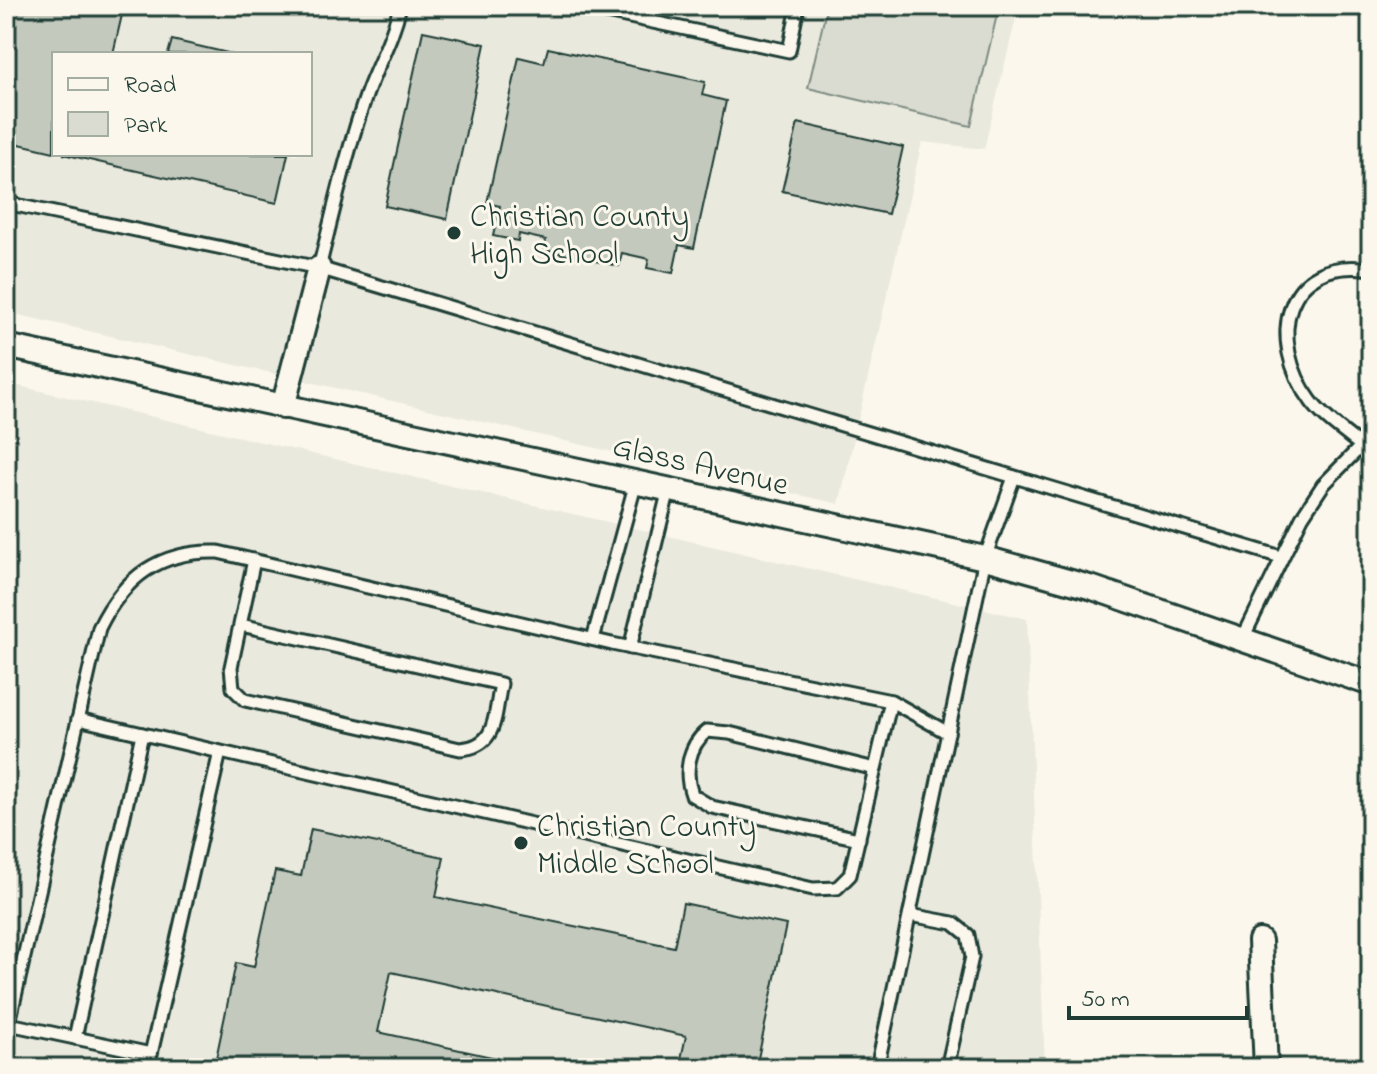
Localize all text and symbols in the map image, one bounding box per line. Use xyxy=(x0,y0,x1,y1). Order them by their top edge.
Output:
legend xyxy=(52,52,312,156)
text: Road xyxy=(124,69,177,104)
text: Park xyxy=(124,109,168,144)
place label: Christian County High School xyxy=(470,195,689,279)
marker: Christian County High School xyxy=(445,224,463,242)
street label: Glass Avenue xyxy=(608,424,793,511)
place label: Christian County Middle School xyxy=(537,805,756,889)
marker: Christian County Middle School xyxy=(512,834,530,852)
scale bar xyxy=(1069,970,1247,1020)
text: 50 m xyxy=(1081,983,1130,1018)

